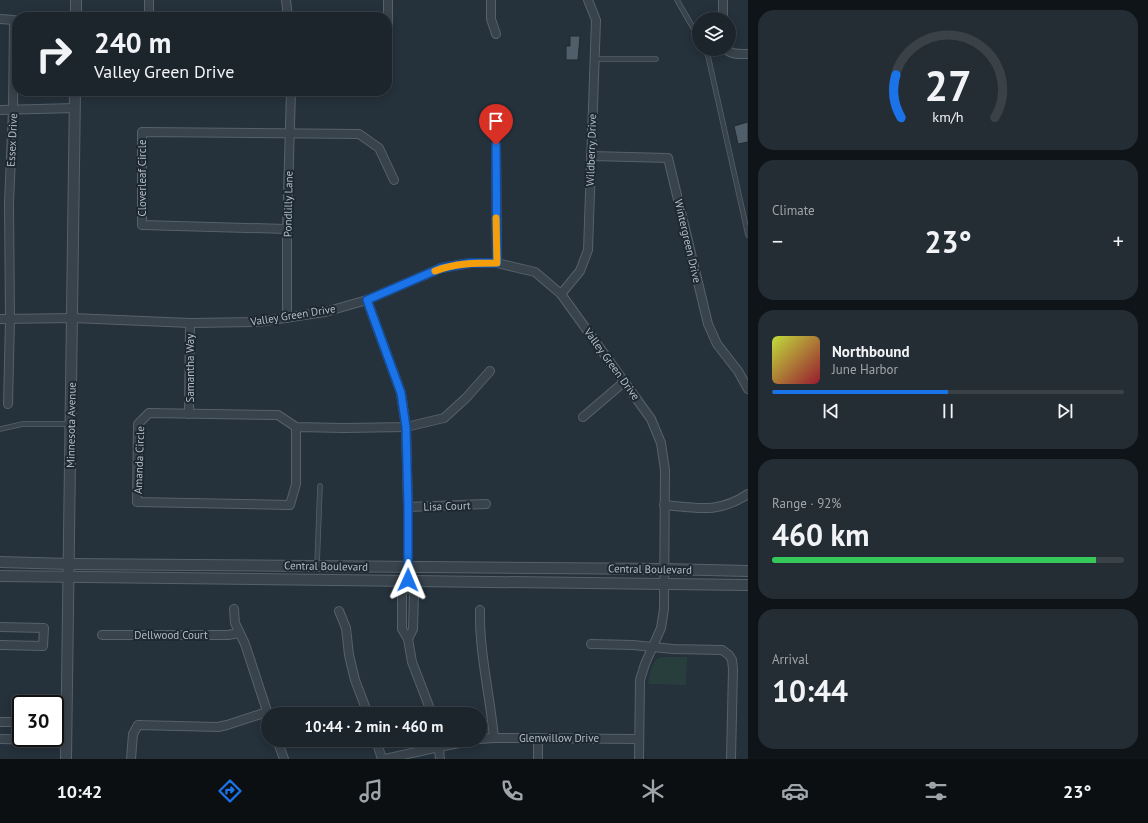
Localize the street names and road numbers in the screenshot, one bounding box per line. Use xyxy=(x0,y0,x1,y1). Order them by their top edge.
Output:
street label: Essex Drive xyxy=(4,113,20,167)
street label: Wildberry Drive xyxy=(583,113,599,186)
street label: Cloverleaf Circle xyxy=(135,139,149,217)
street label: Pondlilly Lane xyxy=(280,170,296,237)
street label: Wintergreen Drive xyxy=(672,198,705,285)
street label: Valley Green Drive xyxy=(249,301,337,329)
street label: Valley Green Drive xyxy=(581,324,643,403)
street label: Samantha Way xyxy=(183,333,197,402)
street label: Minnesota Avenue xyxy=(63,382,79,468)
street label: Amanda Circle xyxy=(131,425,147,494)
street label: Lisa Court xyxy=(423,498,471,514)
street label: Central Boulevard xyxy=(284,558,368,574)
street label: Central Boulevard xyxy=(608,561,692,577)
street label: Dellwood Court xyxy=(134,628,208,642)
street label: Glenwillow Drive xyxy=(519,731,599,745)

